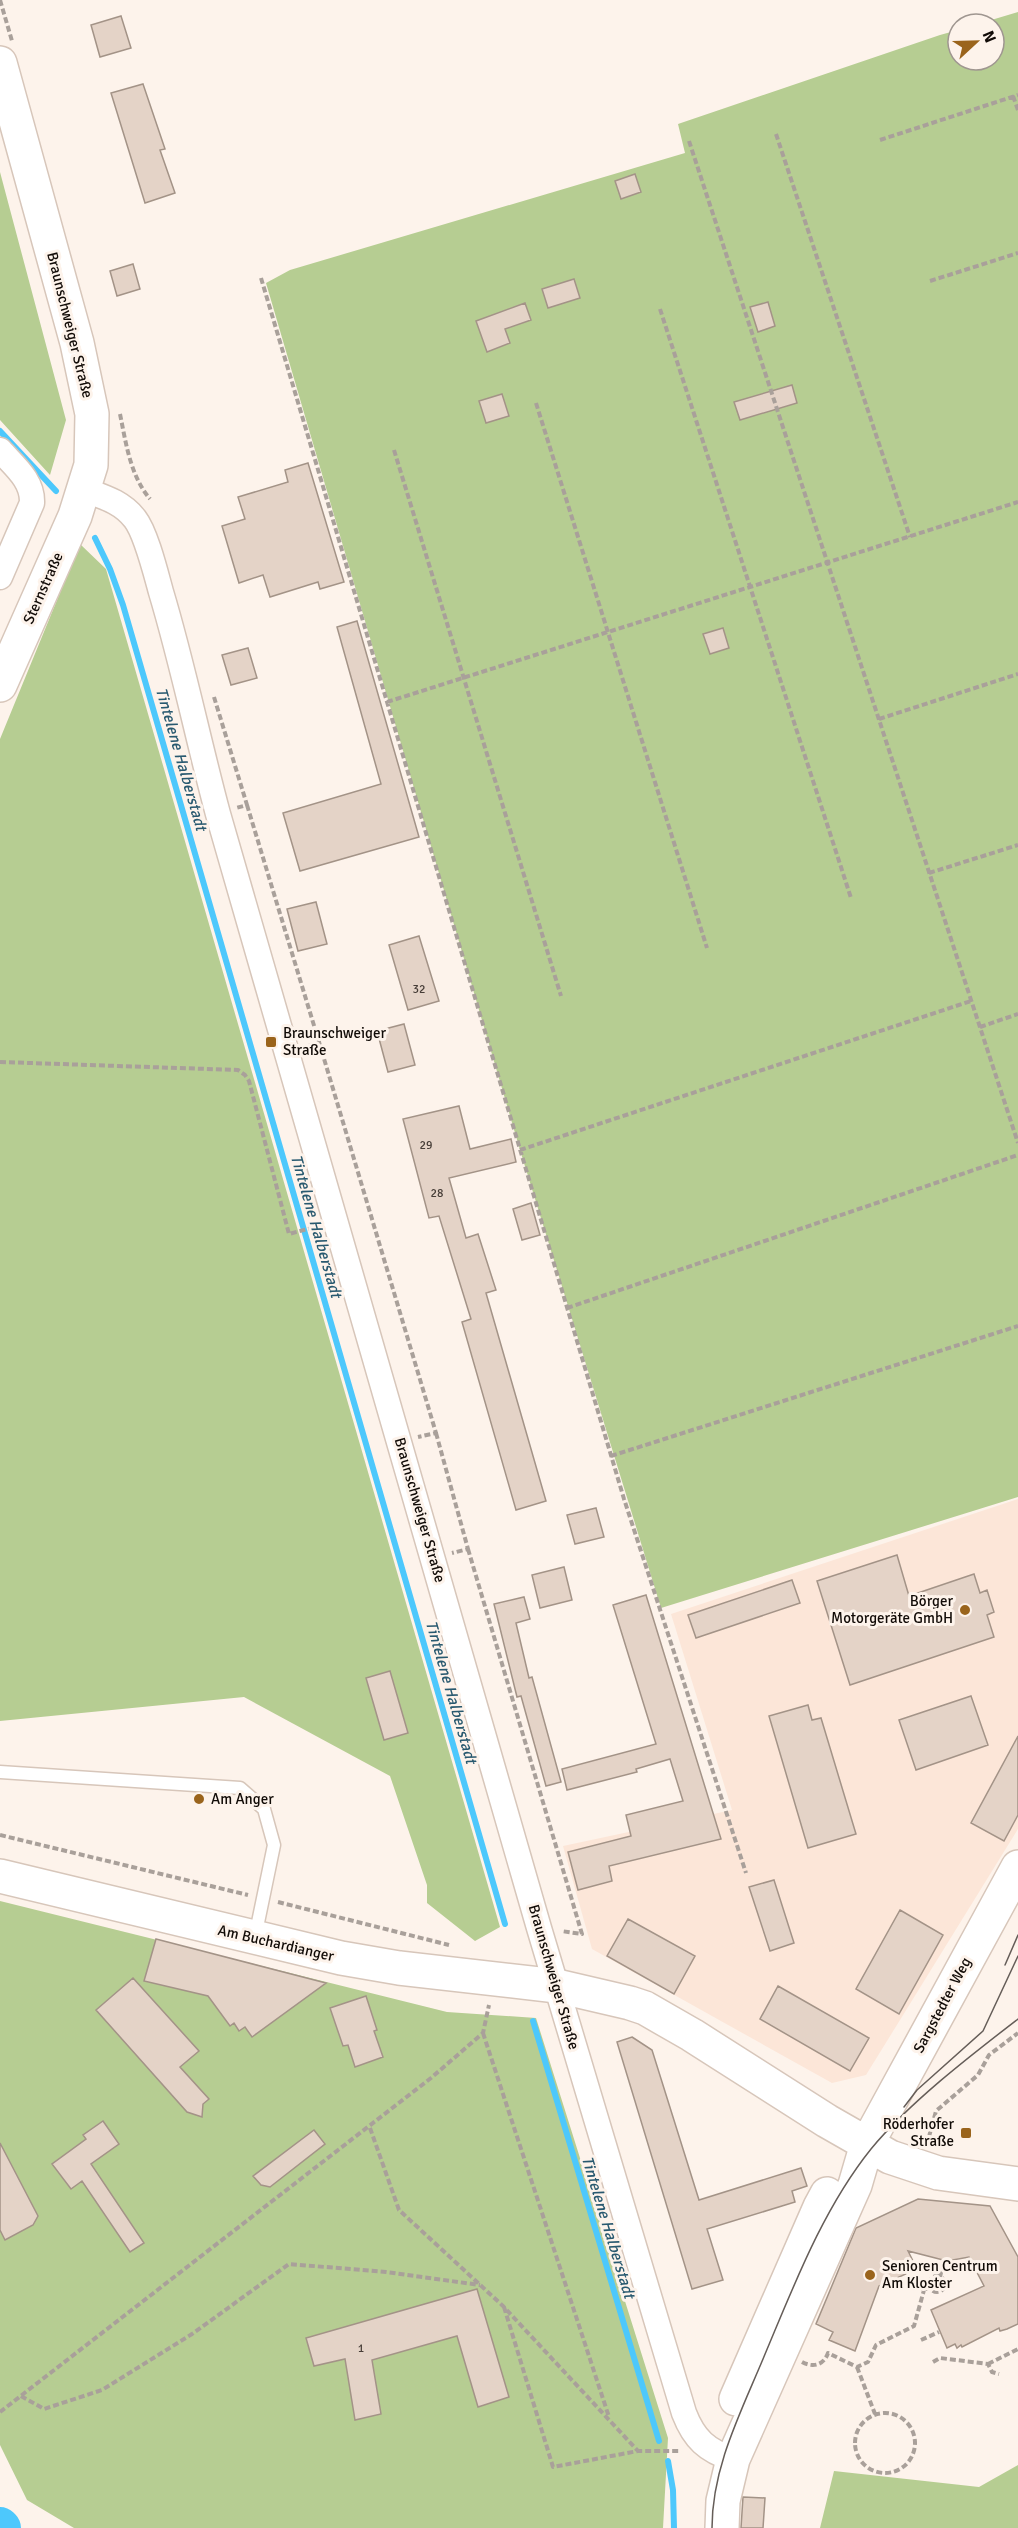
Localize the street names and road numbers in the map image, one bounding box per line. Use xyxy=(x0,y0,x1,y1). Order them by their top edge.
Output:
street label: Braunschweiger Straße xyxy=(43,250,97,400)
street label: Sternstraße xyxy=(19,549,67,627)
street label: Braunschweiger Straße xyxy=(391,1436,449,1584)
street label: Braunschweiger Straße xyxy=(525,1903,583,2051)
street label: Am Buchardianger xyxy=(216,1921,336,1965)
street label: Sargstedter Weg xyxy=(909,1954,975,2056)

